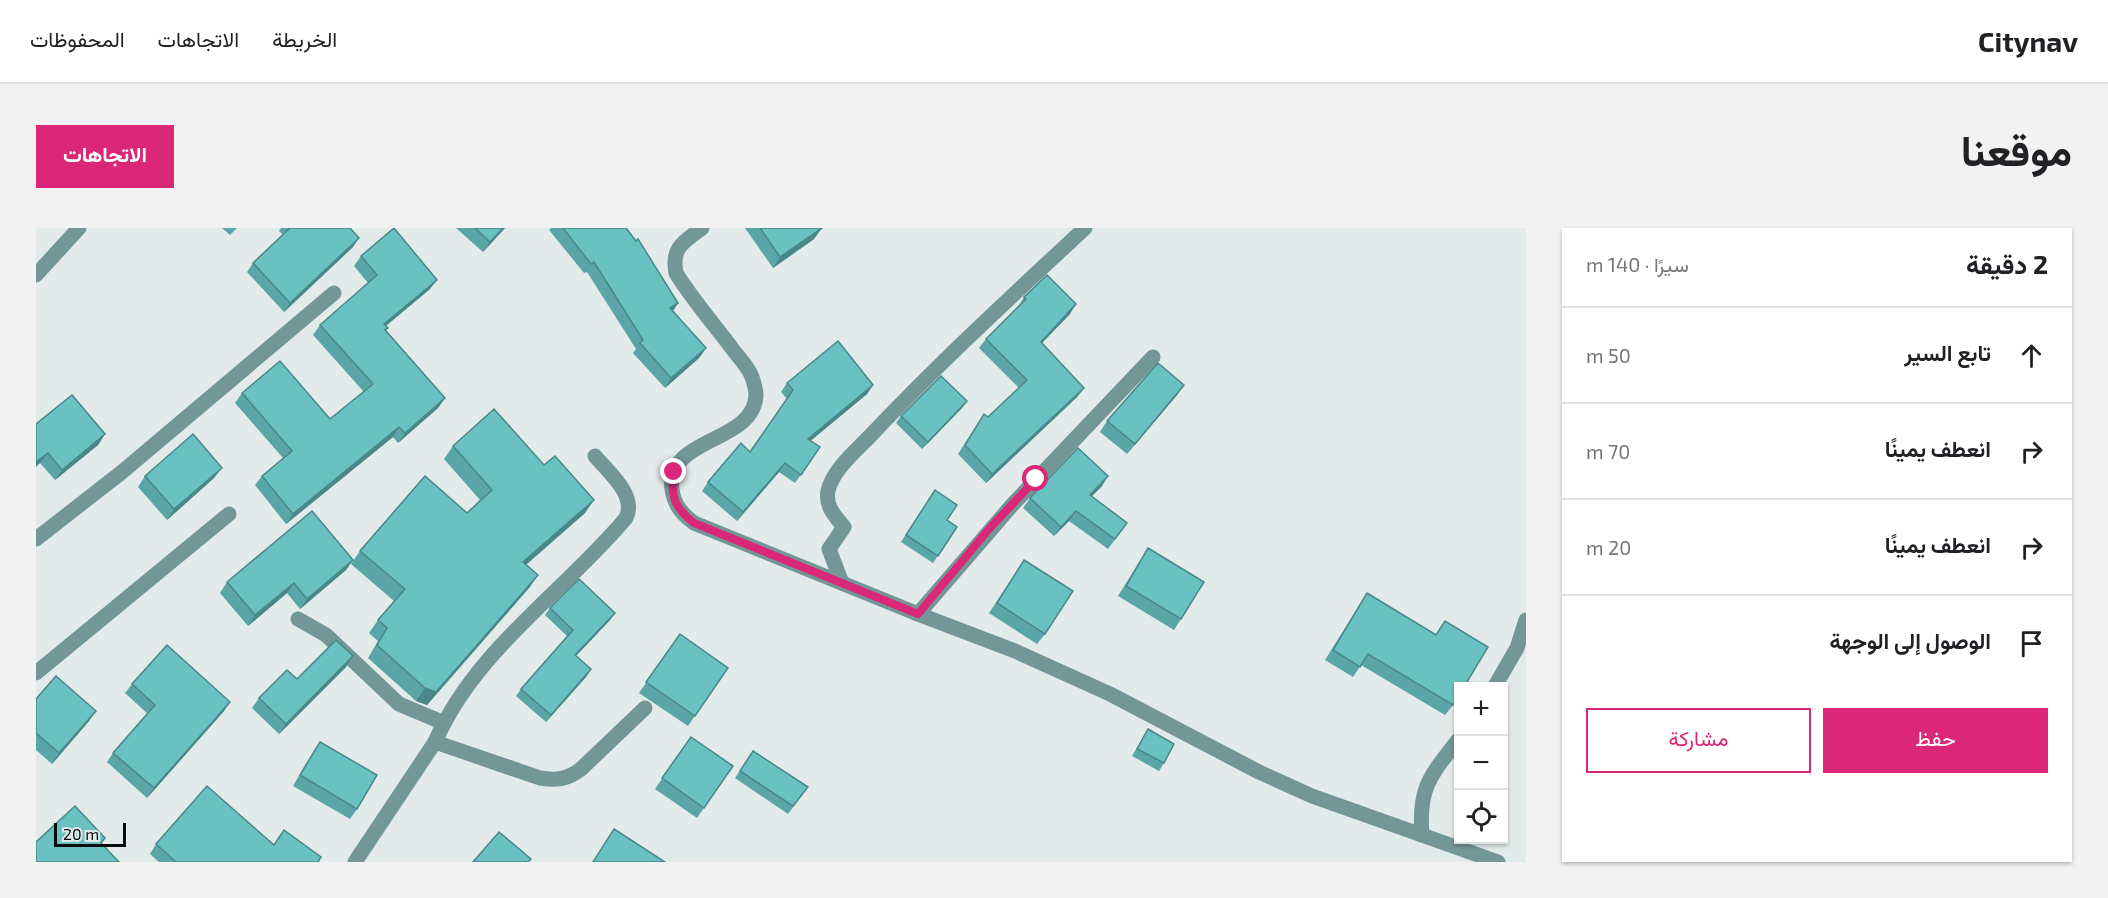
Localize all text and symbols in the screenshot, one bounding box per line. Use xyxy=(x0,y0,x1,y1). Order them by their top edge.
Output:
text: Citynav xyxy=(1978,24,2078,58)
text: المحفوظات xyxy=(30,26,125,51)
text: الاتجاهات xyxy=(158,26,239,51)
text: الخريطة xyxy=(272,26,337,51)
text: موقعنا xyxy=(1961,124,2072,174)
button: الاتجاهات xyxy=(36,125,174,188)
text: 2 دقيقة xyxy=(1966,248,2048,279)
text: سيرًا · 140 m xyxy=(1586,252,1689,276)
text: تابع السير xyxy=(1904,339,1991,365)
icon: ahead xyxy=(2015,339,2048,372)
text: 50 m xyxy=(1586,343,1631,367)
text: انعطف يمينًا xyxy=(1885,435,1991,461)
icon: right xyxy=(2015,435,2048,468)
text: 70 m xyxy=(1586,439,1630,463)
route end xyxy=(660,458,686,484)
route start xyxy=(1022,465,1048,491)
text: انعطف يمينًا xyxy=(1885,531,1991,557)
icon: right xyxy=(2015,531,2048,564)
text: 20 m xyxy=(1586,535,1631,559)
text: الوصول إلى الوجهة xyxy=(1829,627,1991,653)
icon: arrive xyxy=(2015,627,2048,660)
map controls xyxy=(1454,682,1508,844)
button: + xyxy=(1454,682,1508,736)
button: مشاركة xyxy=(1586,708,1811,773)
button: حفظ xyxy=(1823,708,2048,773)
button: − xyxy=(1454,736,1508,790)
button: locate xyxy=(1454,790,1508,844)
scale bar xyxy=(54,820,126,848)
text: 20 m xyxy=(63,824,99,843)

